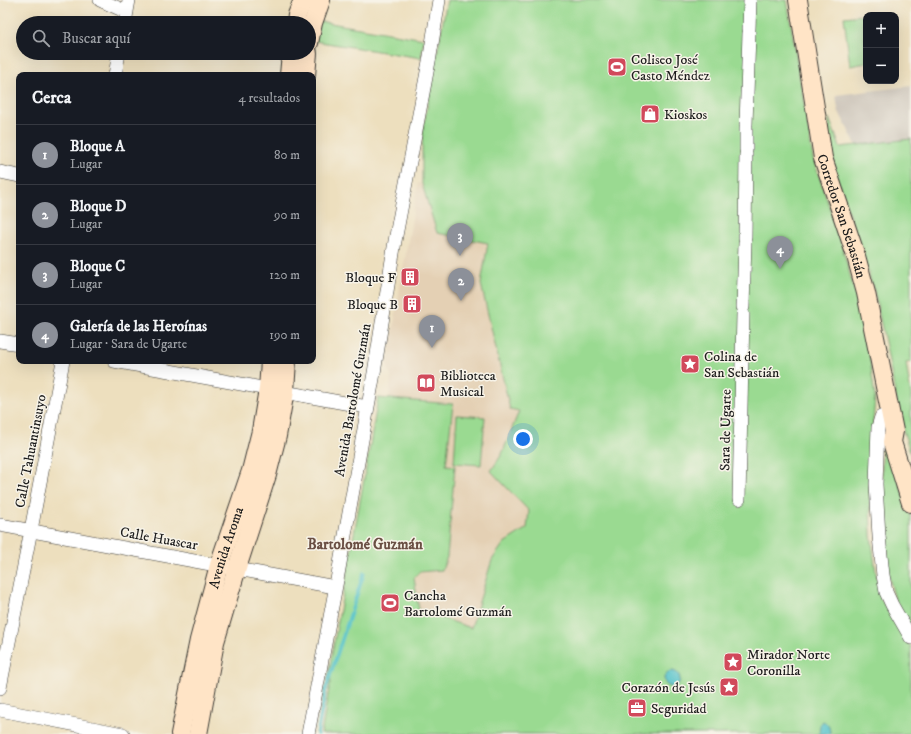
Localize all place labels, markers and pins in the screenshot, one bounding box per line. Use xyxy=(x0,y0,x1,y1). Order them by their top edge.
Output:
place label: Coliseo José Casto Méndez xyxy=(631,51,710,85)
sports icon: Coliseo José Casto Méndez xyxy=(606,56,628,78)
shop icon: Kioskos xyxy=(639,103,661,125)
place label: Kioskos xyxy=(664,106,708,124)
pin: 3 xyxy=(447,223,473,256)
pin: 4 xyxy=(767,236,793,269)
building icon: Bloque F xyxy=(399,266,421,288)
pin: 2 xyxy=(448,268,474,301)
place label: Bloque F xyxy=(345,269,396,287)
building icon: Bloque B xyxy=(401,293,423,315)
place label: Bloque B xyxy=(347,296,398,314)
pin: 1 xyxy=(419,315,445,348)
place label: Colina de San Sebastián xyxy=(704,348,780,382)
place icon: Colina de San Sebastián xyxy=(679,353,701,375)
place label: Biblioteca Musical xyxy=(440,367,496,401)
library icon: Biblioteca Musical xyxy=(415,372,437,394)
place label: Cancha Bartolomé Guzmán xyxy=(404,587,513,621)
sports icon: Cancha Bartolomé Guzmán xyxy=(379,592,401,614)
place label: Mirador Norte Coronilla xyxy=(747,646,830,680)
place icon: Mirador Norte Coronilla xyxy=(722,651,744,673)
place icon: Corazón de Jesús xyxy=(718,676,740,698)
place label: Corazón de Jesús xyxy=(622,679,715,697)
office icon: Seguridad xyxy=(626,697,648,719)
place label: Seguridad xyxy=(651,700,706,718)

